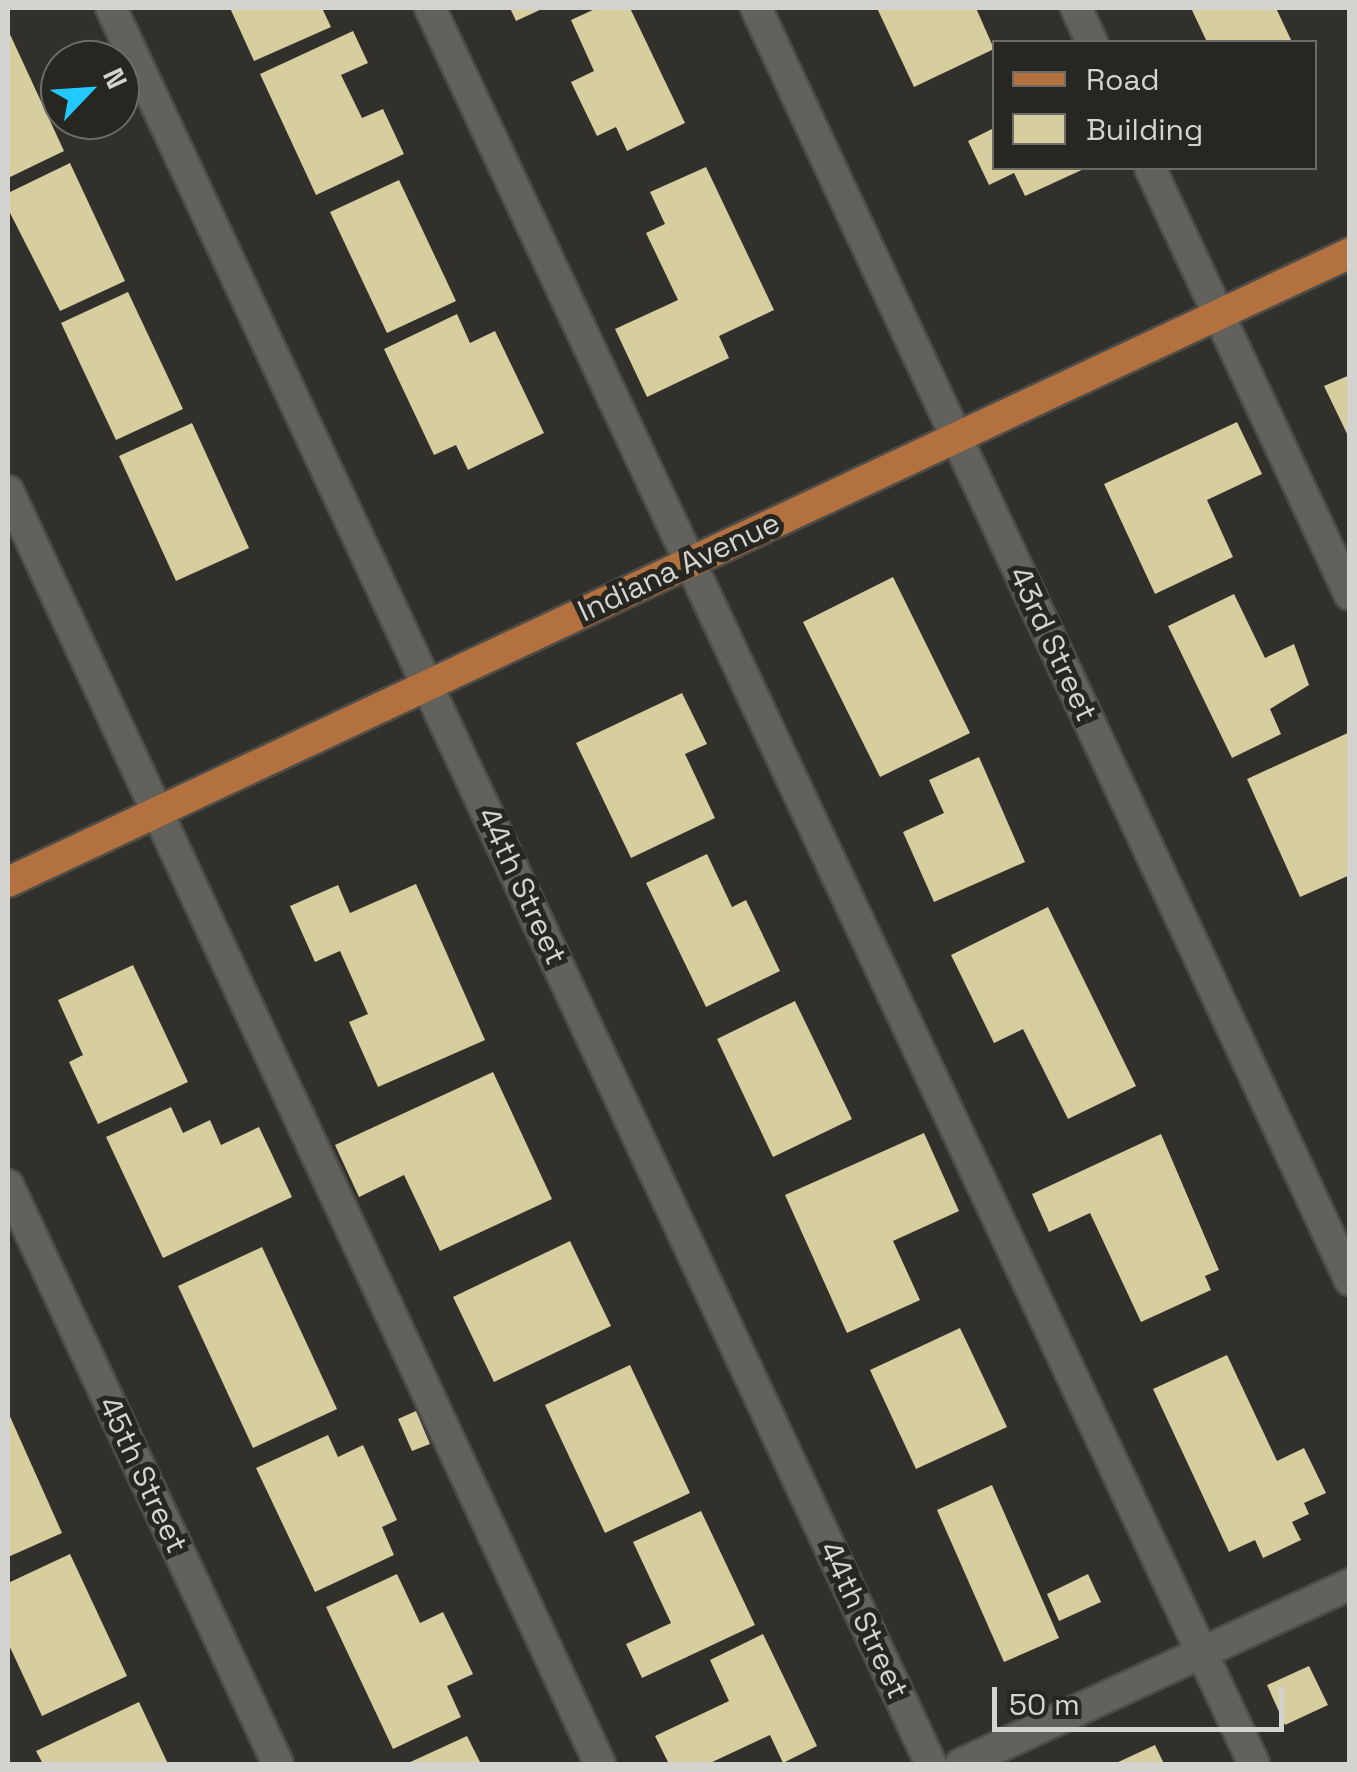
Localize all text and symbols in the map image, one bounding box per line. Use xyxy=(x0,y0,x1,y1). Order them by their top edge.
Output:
north arrow xyxy=(40,40,140,140)
legend xyxy=(992,40,1317,170)
text: Road xyxy=(1086,60,1160,99)
text: N xyxy=(95,62,136,94)
text: Building xyxy=(1086,110,1203,149)
street label: Indiana Avenue xyxy=(572,504,786,630)
street label: 43rd Street xyxy=(1002,561,1104,727)
street label: 44th Street xyxy=(470,802,574,970)
street label: 45th Street xyxy=(91,1391,195,1559)
street label: 44th Street xyxy=(812,1536,916,1704)
scale bar xyxy=(997,1667,1290,1729)
text: 50 m xyxy=(1009,1685,1080,1724)

